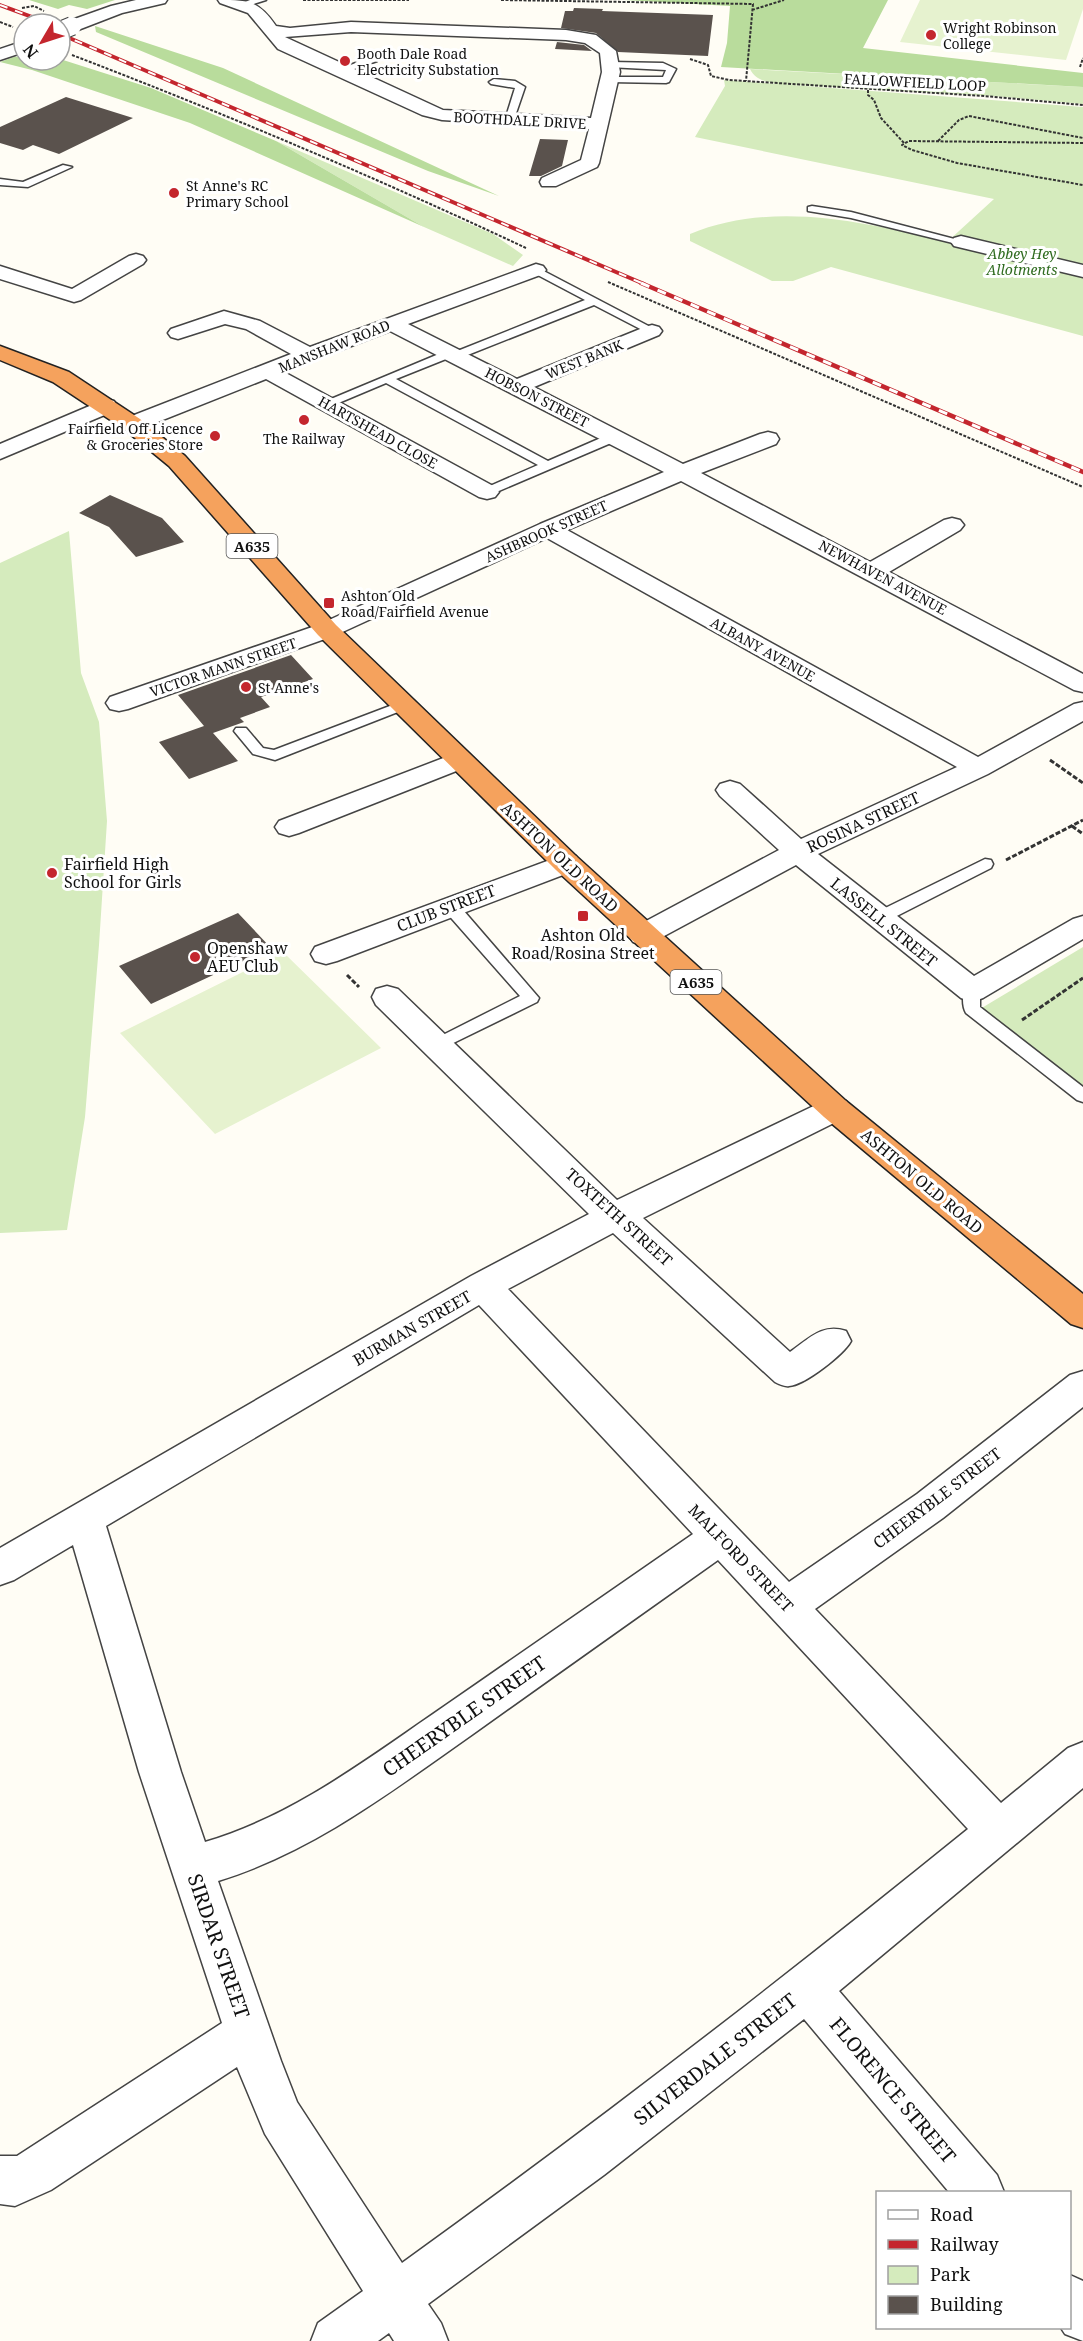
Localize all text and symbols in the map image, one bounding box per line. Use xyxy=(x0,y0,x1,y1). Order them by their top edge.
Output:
north arrow xyxy=(12,12,72,72)
place label: Wright Robinson College xyxy=(943,18,1057,53)
marker: Wright Robinson College xyxy=(924,28,938,42)
text: N xyxy=(18,39,43,63)
place label: Booth Dale Road Electricity Substation xyxy=(357,44,499,79)
marker: Booth Dale Road Electricity Substation xyxy=(338,54,352,68)
street label: FALLOWFIELD LOOP xyxy=(844,69,986,95)
street label: BOOTHDALE DRIVE xyxy=(453,107,587,133)
place label: St Anne's RC Primary School xyxy=(186,176,289,211)
marker: St Anne's RC Primary School xyxy=(167,186,181,200)
park label: Abbey Hey Allotments xyxy=(985,244,1058,279)
street label: MANSHAW ROAD xyxy=(275,315,393,377)
street label: WEST BANK xyxy=(542,335,626,383)
street label: HOBSON STREET xyxy=(482,363,593,432)
street label: HARTSHEAD CLOSE xyxy=(315,391,441,473)
marker: The Railway xyxy=(297,413,311,427)
place label: Fairfield Off Licence & Groceries Store xyxy=(68,419,203,454)
marker: Fairfield Off Licence & Groceries Store xyxy=(208,429,222,443)
place label: The Railway xyxy=(263,429,345,448)
street label: ASHBROOK STREET xyxy=(482,495,611,567)
road number: A635 xyxy=(226,534,278,558)
street label: NEWHAVEN AVENUE xyxy=(816,535,951,619)
place label: Ashton Old Road/Fairfield Avenue xyxy=(341,586,489,621)
marker: Ashton Old Road/Fairfield Avenue xyxy=(322,596,336,610)
street label: ALBANY AVENUE xyxy=(707,612,819,686)
street label: VICTOR MANN STREET xyxy=(147,633,299,701)
place label: St Anne's xyxy=(258,678,319,697)
marker: St Anne's xyxy=(239,680,253,694)
street label: ROSINA STREET xyxy=(803,786,923,858)
street label: ASHTON OLD ROAD xyxy=(497,797,623,917)
place label: Fairfield High School for Girls xyxy=(64,853,181,893)
marker: Fairfield High School for Girls xyxy=(45,866,59,880)
street label: LASSELL STREET xyxy=(826,872,942,972)
street label: CLUB STREET xyxy=(393,879,499,937)
marker: Ashton Old Road/Rosina Street xyxy=(576,909,590,923)
place label: Ashton Old Road/Rosina Street xyxy=(511,924,655,964)
place label: Openshaw AEU Club xyxy=(207,937,288,977)
marker: Openshaw AEU Club xyxy=(188,950,202,964)
road number: A635 xyxy=(670,970,722,994)
street label: ASHTON OLD ROAD xyxy=(856,1124,988,1238)
street label: TOXTETH STREET xyxy=(561,1163,677,1271)
street label: BURMAN STREET xyxy=(349,1285,475,1371)
street label: CHEERYBLE STREET xyxy=(868,1442,1006,1554)
street label: MALFORD STREET xyxy=(684,1499,798,1617)
street label: CHEERYBLE STREET xyxy=(377,1649,551,1783)
street label: SIRDAR STREET xyxy=(182,1870,256,2022)
street label: SILVERDALE STREET xyxy=(628,1987,802,2131)
street label: FLORENCE STREET xyxy=(824,2011,962,2169)
legend xyxy=(876,2191,1071,2329)
text: Road xyxy=(930,2202,973,2226)
text: Railway xyxy=(930,2232,1000,2256)
text: Park xyxy=(930,2262,970,2286)
text: Building xyxy=(930,2292,1003,2316)

